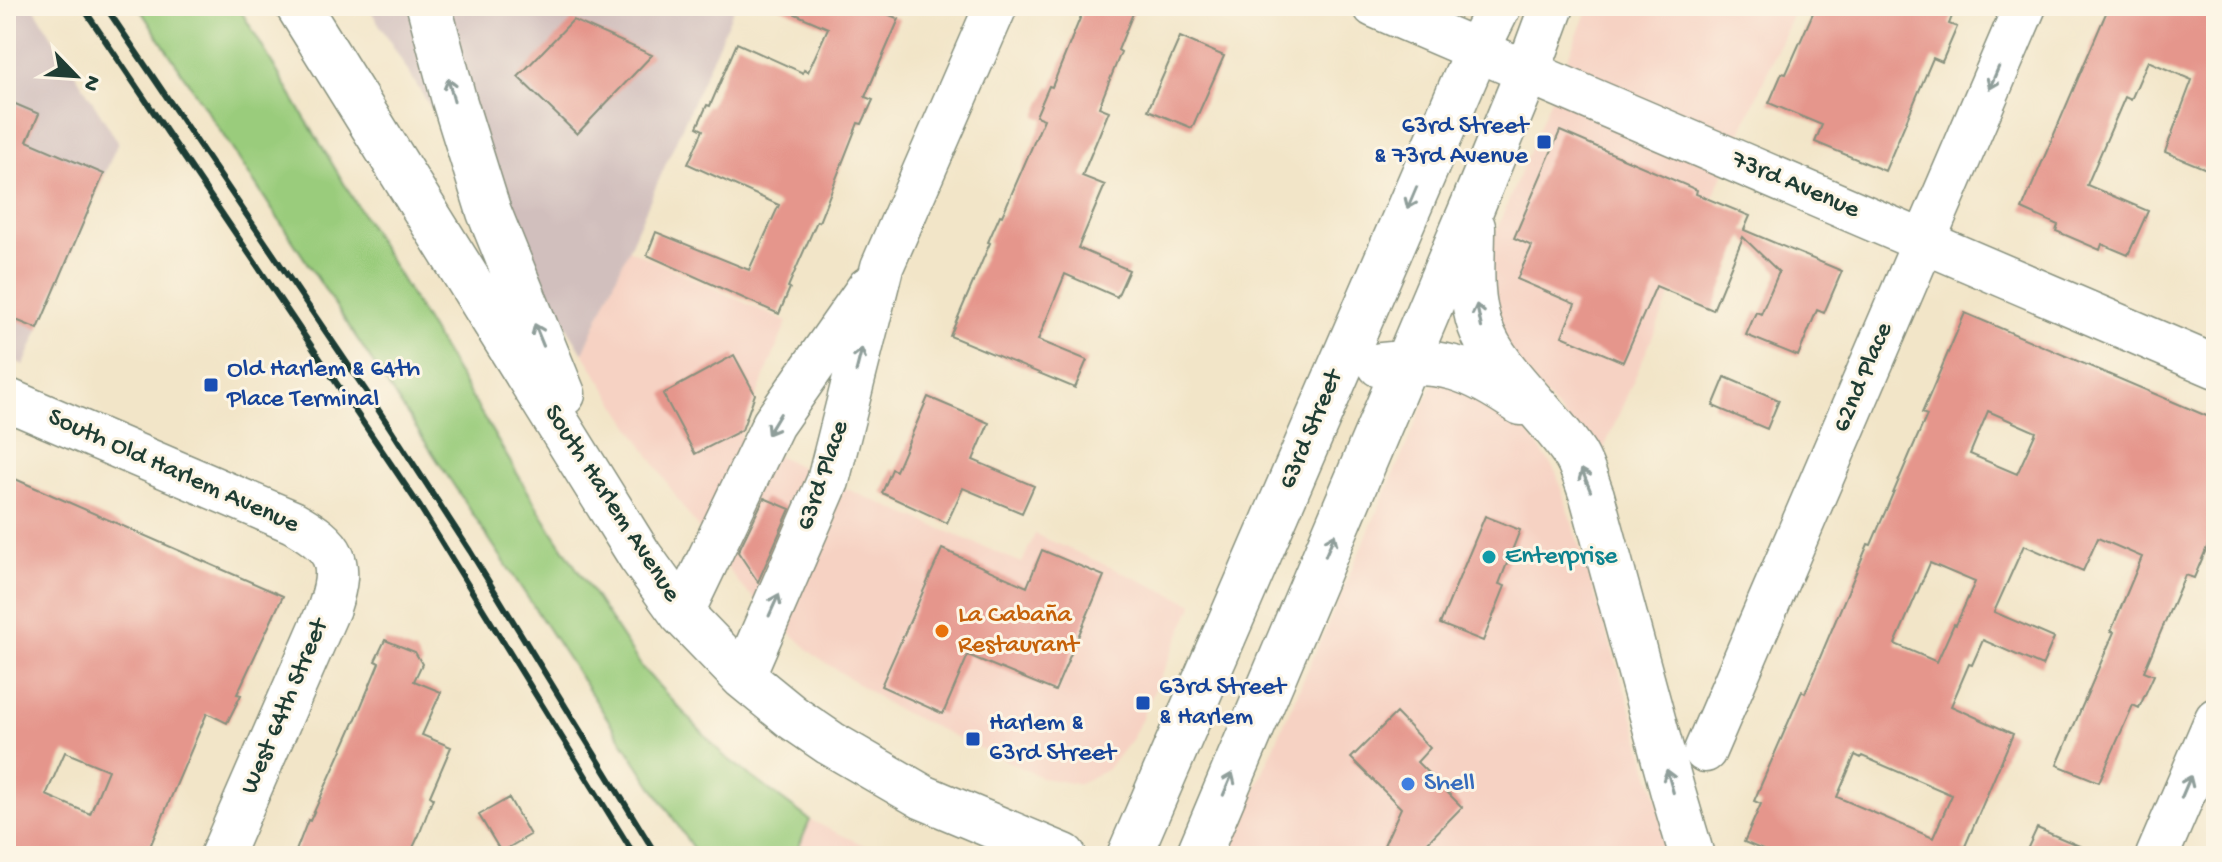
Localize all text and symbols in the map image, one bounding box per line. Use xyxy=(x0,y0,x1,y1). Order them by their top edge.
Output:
north arrow xyxy=(36,36,116,116)
one-way arrow xyxy=(1986,65,2001,89)
text: N xyxy=(76,71,105,95)
one-way arrow xyxy=(443,78,458,104)
place label: 63rd Street & 73rd Avenue xyxy=(1374,112,1530,173)
marker: 63rd Street & 73rd Avenue xyxy=(1535,133,1553,151)
street label: 73rd Avenue xyxy=(1726,145,1864,227)
one-way arrow xyxy=(1404,185,1419,210)
one-way arrow xyxy=(1471,303,1486,329)
street label: 62nd Place xyxy=(1827,318,1901,438)
one-way arrow xyxy=(531,323,546,348)
one-way arrow xyxy=(852,348,867,374)
place label: Old Harlem & 64th Place Terminal xyxy=(226,355,420,416)
street label: 63rd Street xyxy=(1273,363,1352,494)
marker: Old Harlem & 64th Place Terminal xyxy=(202,376,220,394)
street label: South Harlem Avenue xyxy=(536,400,687,609)
street label: South Old Harlem Avenue xyxy=(43,403,304,542)
one-way arrow xyxy=(766,411,781,435)
street label: 63rd Place xyxy=(791,416,857,535)
one-way arrow xyxy=(1578,468,1592,493)
one-way arrow xyxy=(1323,533,1338,558)
place label: Enterprise xyxy=(1505,542,1618,573)
marker: Enterprise xyxy=(1480,548,1498,566)
one-way arrow xyxy=(767,593,782,617)
place label: La Cabaña Restaurant xyxy=(958,601,1081,662)
street label: West 64th Street xyxy=(235,612,338,799)
marker: La Cabaña Restaurant xyxy=(933,622,951,640)
place label: 63rd Street & Harlem xyxy=(1159,673,1288,734)
marker: 63rd Street & Harlem xyxy=(1134,694,1152,712)
place label: Harlem & 63rd Street xyxy=(989,709,1118,770)
marker: Harlem & 63rd Street xyxy=(964,730,982,748)
place label: Shell xyxy=(1424,769,1475,800)
one-way arrow xyxy=(1661,769,1676,795)
one-way arrow xyxy=(1222,772,1237,797)
marker: Shell xyxy=(1399,775,1417,793)
one-way arrow xyxy=(2180,776,2195,800)

